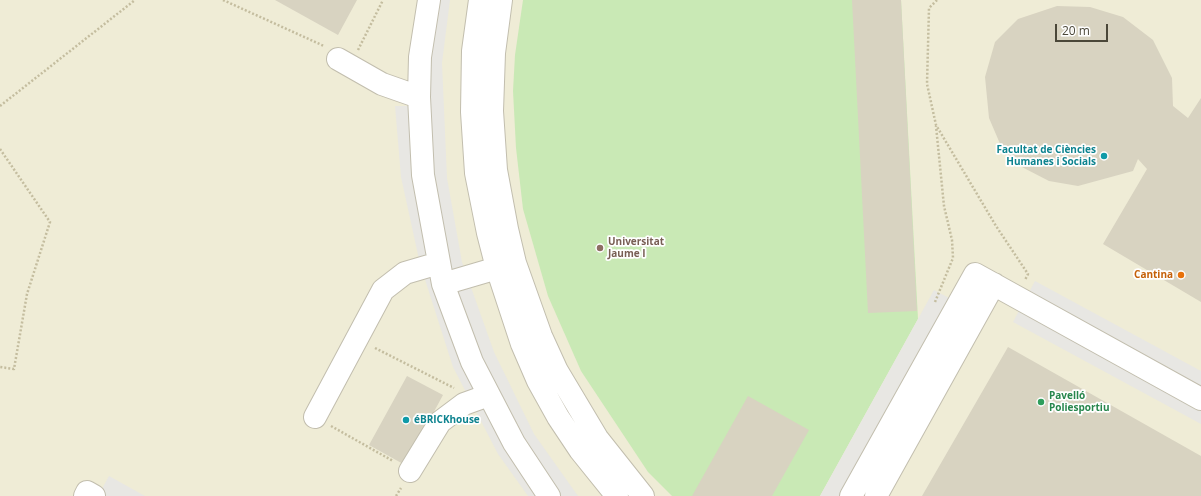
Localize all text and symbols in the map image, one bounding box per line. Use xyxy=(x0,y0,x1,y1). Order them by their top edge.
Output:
scale bar xyxy=(1057,16,1110,42)
text: 20 m xyxy=(1062,22,1090,39)
place label: Facultat de Ciències Humanes i Socials xyxy=(997,144,1096,168)
marker: Facultat de Ciències Humanes i Socials xyxy=(1099,151,1109,161)
place label: Universitat Jaume I xyxy=(608,236,664,260)
marker: Universitat Jaume I xyxy=(595,243,605,253)
place label: Cantina xyxy=(1134,269,1173,281)
marker: Cantina xyxy=(1176,270,1186,280)
place label: Pavelló Poliesportiu xyxy=(1049,390,1109,414)
marker: Pavelló Poliesportiu xyxy=(1036,397,1046,407)
place label: éBRICKhouse xyxy=(414,414,480,426)
marker: éBRICKhouse xyxy=(401,415,411,425)

